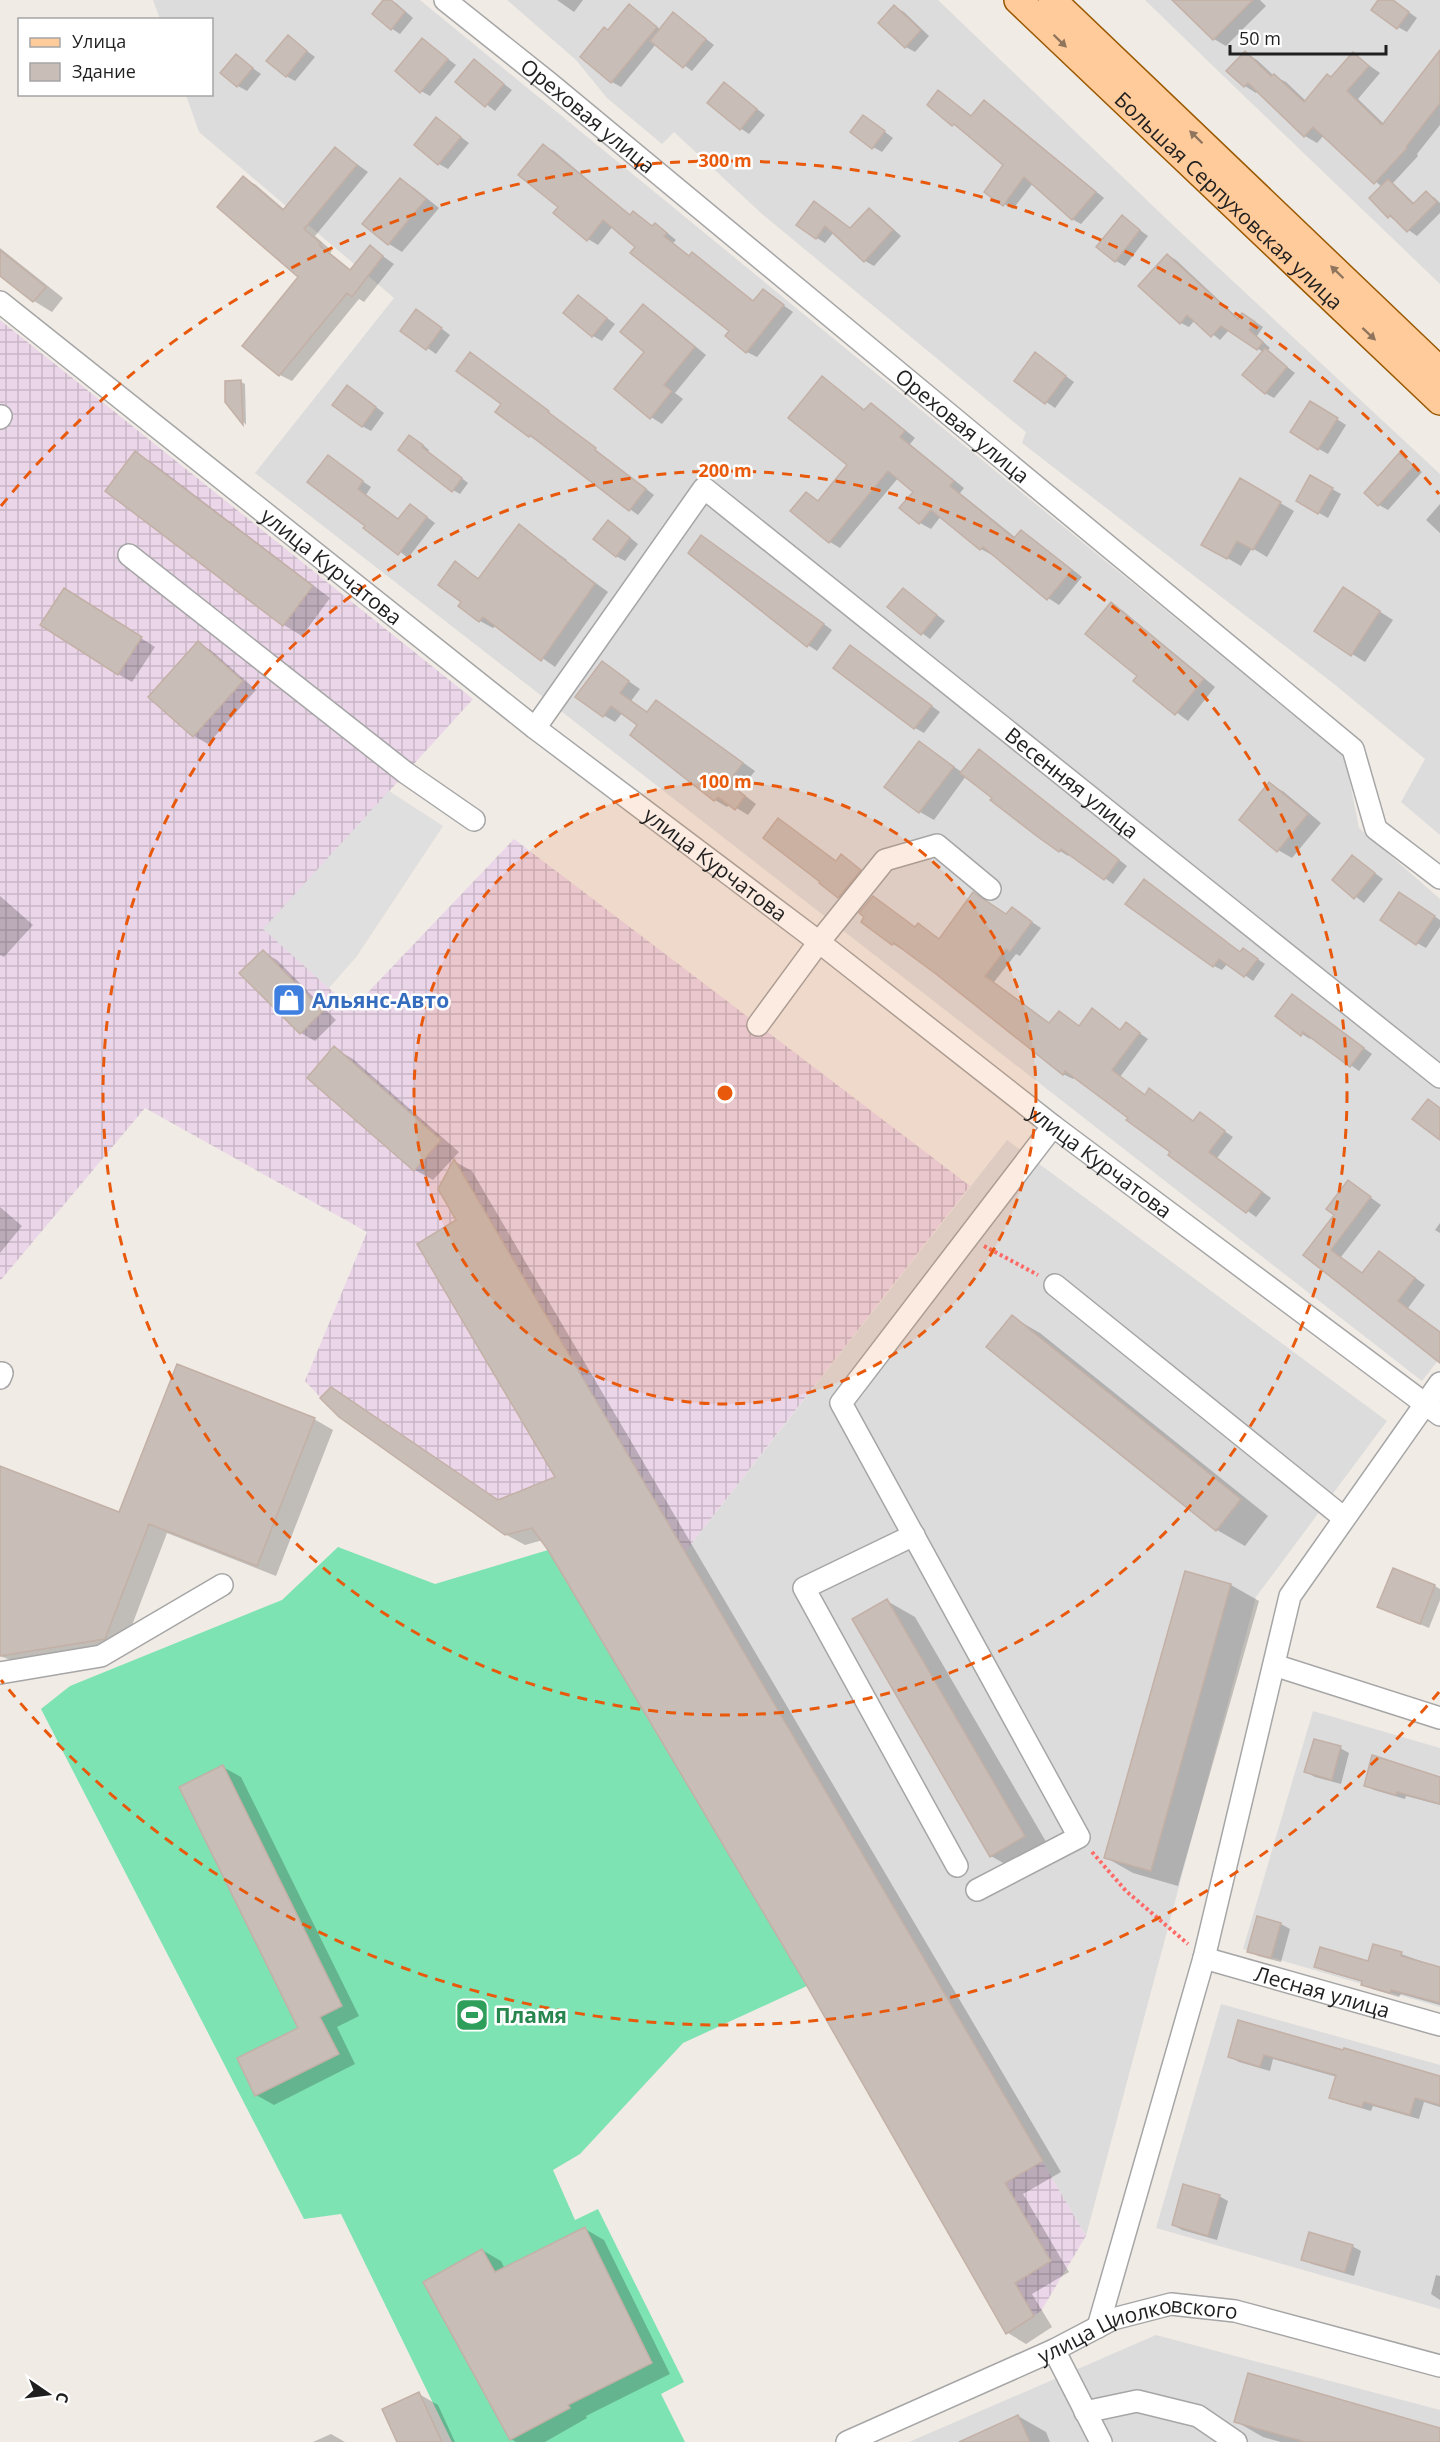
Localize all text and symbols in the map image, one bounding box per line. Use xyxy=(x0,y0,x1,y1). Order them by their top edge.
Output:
legend xyxy=(18,18,213,96)
scale bar xyxy=(1230,18,1386,56)
text: 50 m xyxy=(1239,26,1281,50)
text: Улица xyxy=(72,29,126,53)
one-way arrow xyxy=(1053,33,1067,47)
street label: Ореховая улица xyxy=(515,52,661,179)
text: Здание xyxy=(72,59,136,83)
street label: Большая Серпуховская улица xyxy=(1109,85,1349,316)
one-way arrow xyxy=(1189,131,1203,145)
text: 300 m xyxy=(698,148,752,172)
one-way arrow xyxy=(1330,266,1345,279)
one-way arrow xyxy=(1361,327,1376,341)
street label: Ореховая улица xyxy=(890,362,1035,489)
text: 200 m xyxy=(698,458,752,482)
street label: улица Курчатова xyxy=(255,501,408,631)
street label: Весенняя улица xyxy=(1000,721,1145,845)
text: 100 m xyxy=(698,769,752,793)
street label: улица Курчатова xyxy=(638,801,793,927)
shop icon: Альянс-Авто xyxy=(271,982,307,1018)
place label: Альянс-Авто xyxy=(312,986,449,1014)
centre of rings xyxy=(715,1083,735,1103)
street label: улица Курчатова xyxy=(1023,1098,1178,1224)
street label: Лесная улица xyxy=(1251,1959,1393,2024)
sports icon: Пламя xyxy=(454,1997,490,2033)
place label: Пламя xyxy=(495,2001,567,2029)
street label: улица Циолковского xyxy=(1033,2290,1239,2370)
north arrow xyxy=(18,2364,78,2424)
text: С xyxy=(51,2390,74,2405)

